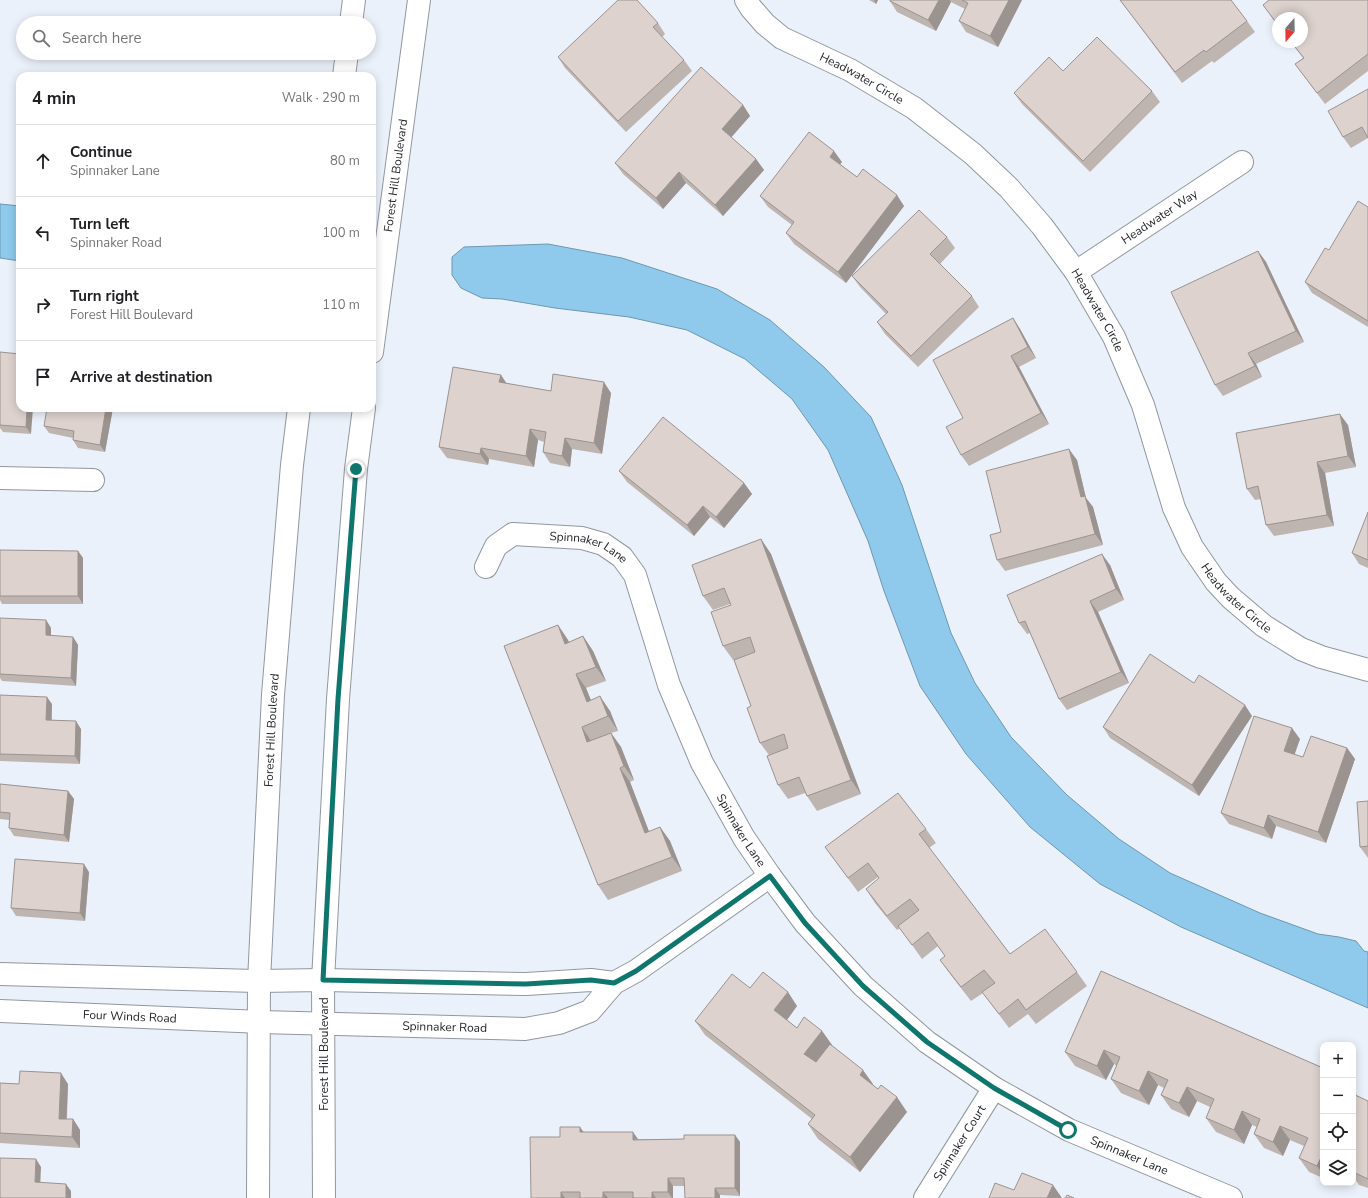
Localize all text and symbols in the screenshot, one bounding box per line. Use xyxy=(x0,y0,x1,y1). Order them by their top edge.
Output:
north arrow xyxy=(1272,12,1308,48)
search box xyxy=(16,16,376,60)
icon: search xyxy=(30,27,52,49)
text: Search here xyxy=(62,28,142,48)
street label: Headwater Circle xyxy=(817,49,907,108)
text: 4 min xyxy=(32,87,76,110)
text: Walk · 290 m xyxy=(282,89,360,107)
street label: Forest Hill Boulevard xyxy=(380,118,411,233)
text: Continue xyxy=(70,142,132,162)
icon: ahead xyxy=(32,150,54,172)
text: 80 m xyxy=(330,152,360,170)
text: Spinnaker Lane xyxy=(70,162,160,180)
street label: Headwater Way xyxy=(1118,185,1201,248)
text: Turn left xyxy=(70,214,129,234)
icon: left xyxy=(32,222,54,244)
text: 100 m xyxy=(322,224,360,242)
text: Spinnaker Road xyxy=(70,234,162,252)
street label: Headwater Circle xyxy=(1068,265,1127,354)
text: Turn right xyxy=(70,286,139,306)
icon: right xyxy=(32,294,54,316)
text: 110 m xyxy=(322,296,360,314)
text: Forest Hill Boulevard xyxy=(70,306,193,324)
icon: arrive xyxy=(32,366,54,388)
text: Arrive at destination xyxy=(70,367,213,387)
route end xyxy=(347,460,365,478)
street label: Spinnaker Lane xyxy=(549,528,632,566)
street label: Headwater Circle xyxy=(1197,560,1274,637)
street label: Forest Hill Boulevard xyxy=(260,673,283,788)
street label: Spinnaker Lane xyxy=(713,791,769,870)
street label: Forest Hill Boulevard xyxy=(316,997,332,1111)
street label: Four Winds Road xyxy=(83,1007,177,1026)
street label: Spinnaker Road xyxy=(402,1018,487,1036)
map controls xyxy=(1320,1042,1356,1186)
button: + xyxy=(1320,1042,1356,1078)
button: − xyxy=(1320,1078,1356,1114)
street label: Spinnaker Court xyxy=(930,1101,990,1184)
button: locate xyxy=(1320,1114,1356,1150)
route start xyxy=(1059,1121,1077,1139)
street label: Spinnaker Lane xyxy=(1088,1132,1171,1179)
button: layers xyxy=(1320,1150,1356,1186)

